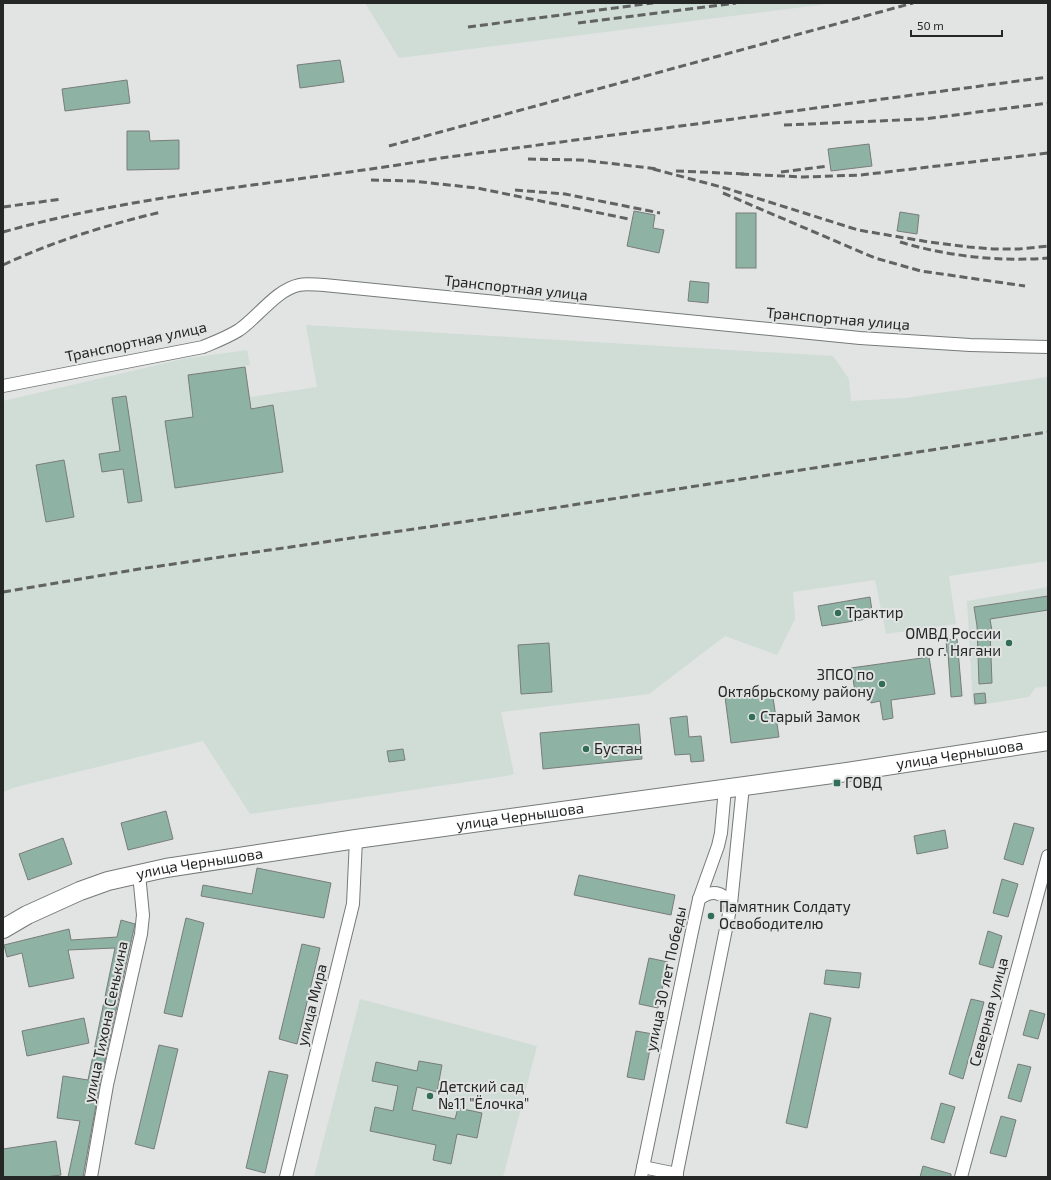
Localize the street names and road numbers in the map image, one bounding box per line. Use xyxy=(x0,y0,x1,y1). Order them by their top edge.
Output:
street label: Транспортная улица xyxy=(443,271,589,304)
street label: Транспортная улица xyxy=(765,303,911,334)
street label: Транспортная улица xyxy=(63,317,208,366)
street label: улица Чернышова xyxy=(895,735,1024,773)
street label: улица Чернышова xyxy=(455,798,585,834)
street label: улица Чернышова xyxy=(134,843,264,883)
street label: улица 30 лет Победы xyxy=(641,905,690,1053)
street label: улица Тихона Сенькина xyxy=(79,939,132,1105)
street label: Северная улица xyxy=(965,955,1012,1068)
street label: улица Мира xyxy=(292,962,331,1048)

